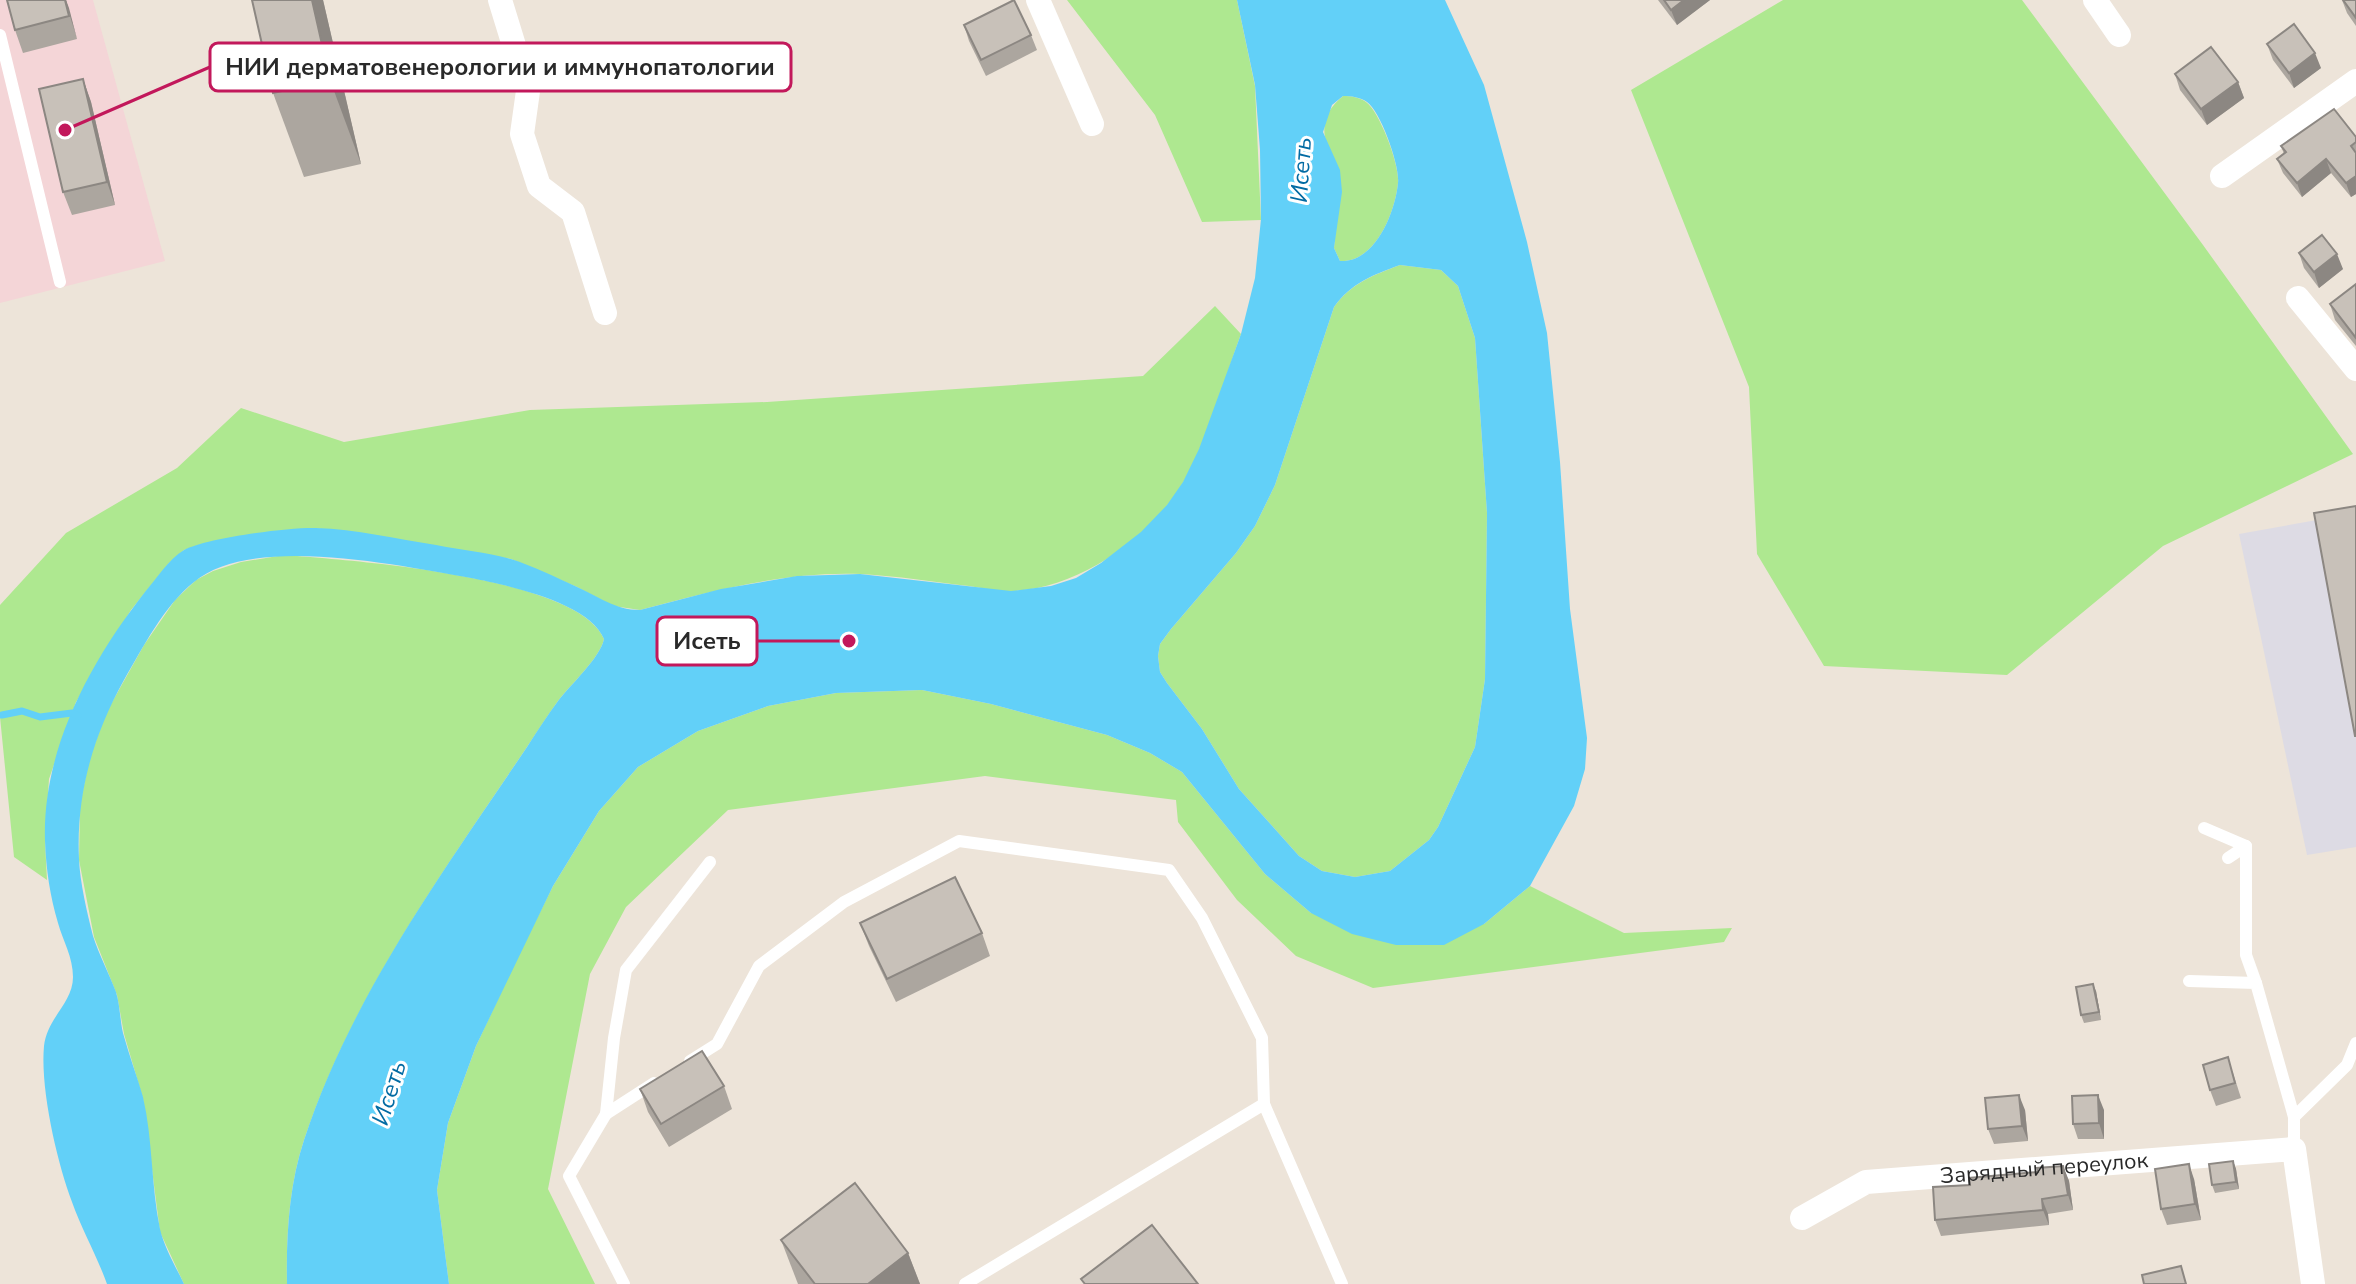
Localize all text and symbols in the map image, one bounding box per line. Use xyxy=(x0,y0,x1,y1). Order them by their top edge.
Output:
callout: НИИ дерматовенерологии и иммунопатологии xyxy=(210,43,791,91)
text: НИИ дерматовенерологии и иммунопатологии xyxy=(225,51,775,83)
water label: Исеть xyxy=(1283,136,1319,204)
callout: Исеть xyxy=(657,617,757,665)
text: Исеть xyxy=(673,625,741,657)
water label: Исеть xyxy=(364,1057,414,1129)
street label: Зарядный переулок xyxy=(1939,1145,2150,1191)

